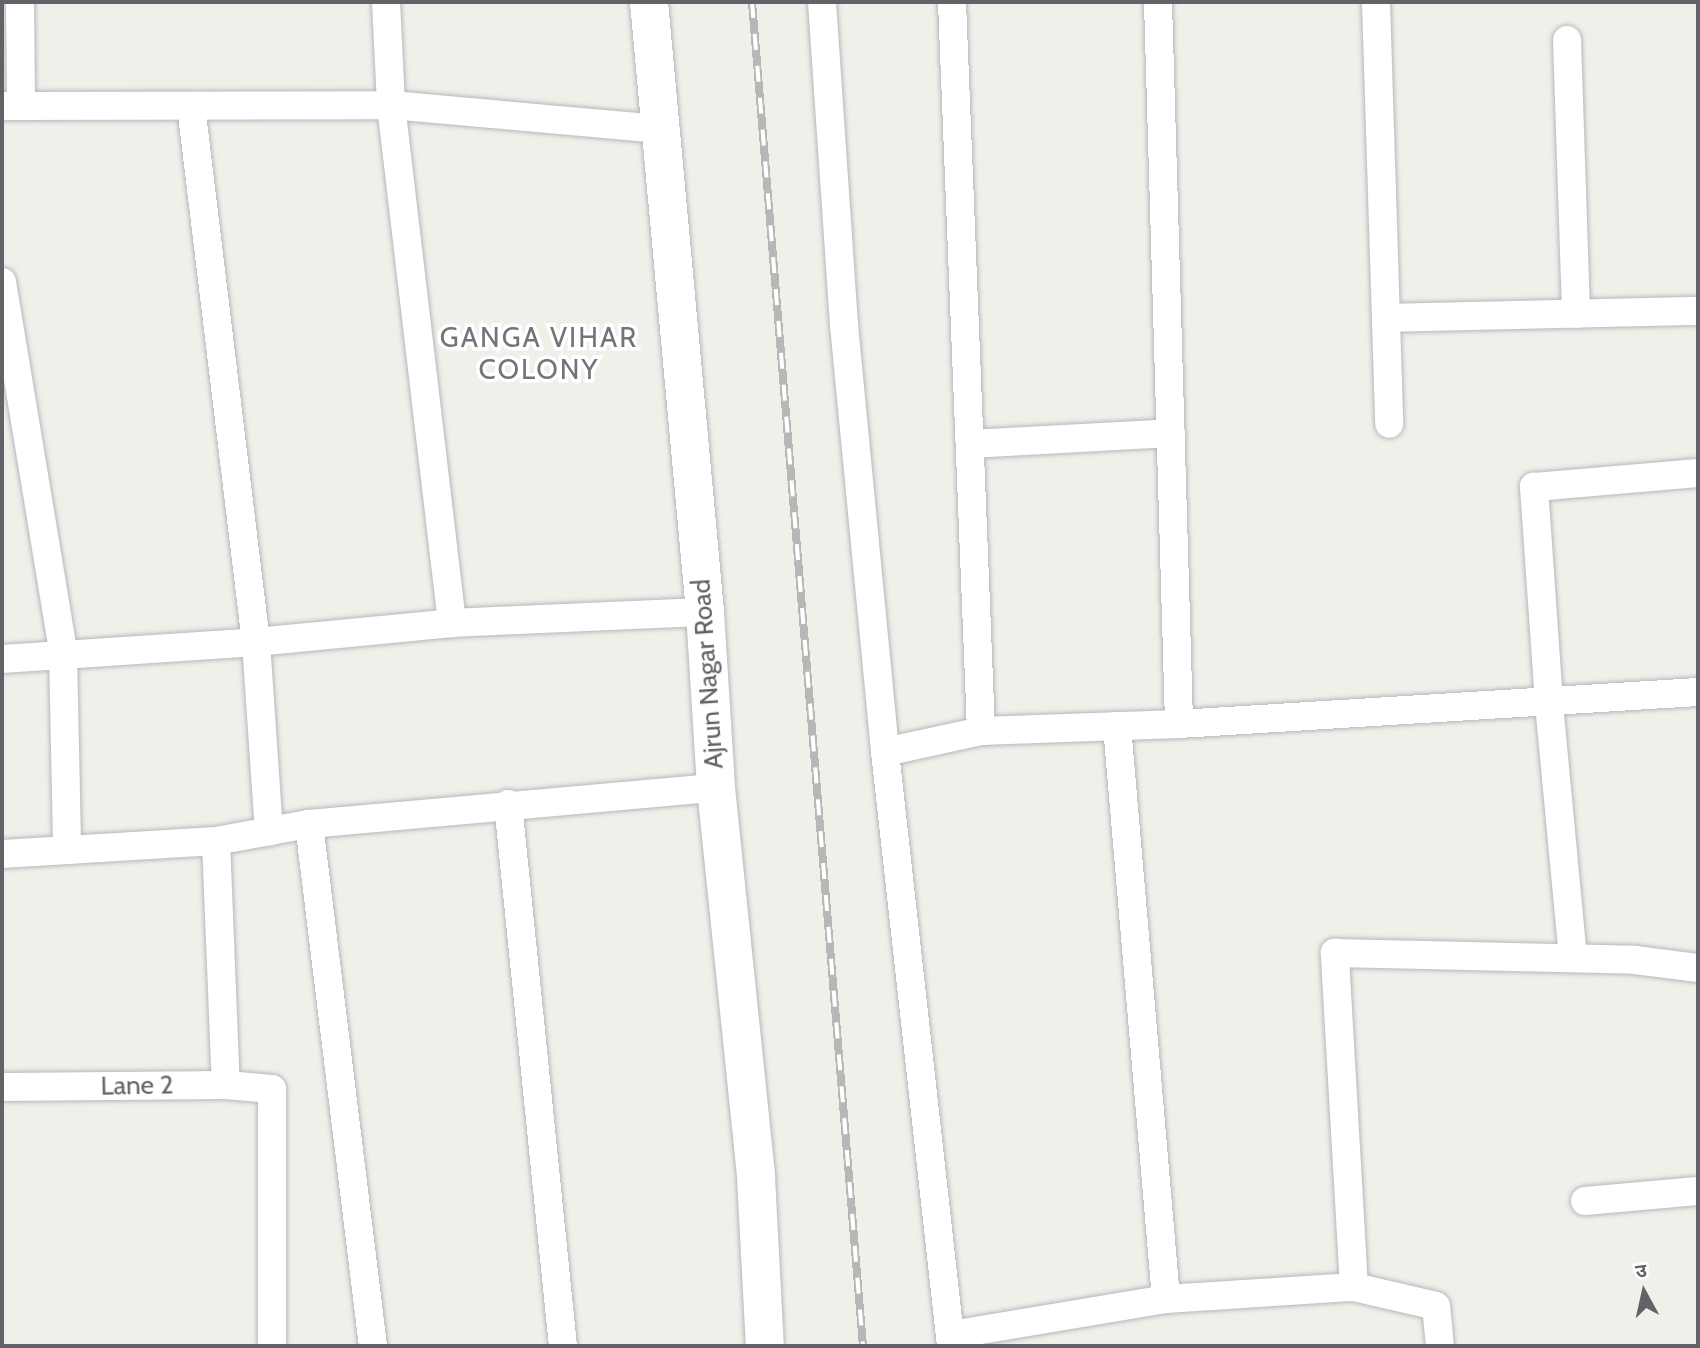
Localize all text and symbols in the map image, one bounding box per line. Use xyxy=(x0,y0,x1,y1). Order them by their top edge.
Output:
district label: GANGA VIHAR COLONY xyxy=(441,320,637,386)
street label: Ajrun Nagar Road xyxy=(686,578,730,770)
street label: Lane 2 xyxy=(100,1070,174,1102)
north arrow xyxy=(1609,1257,1679,1327)
text: उ xyxy=(1634,1259,1648,1283)

